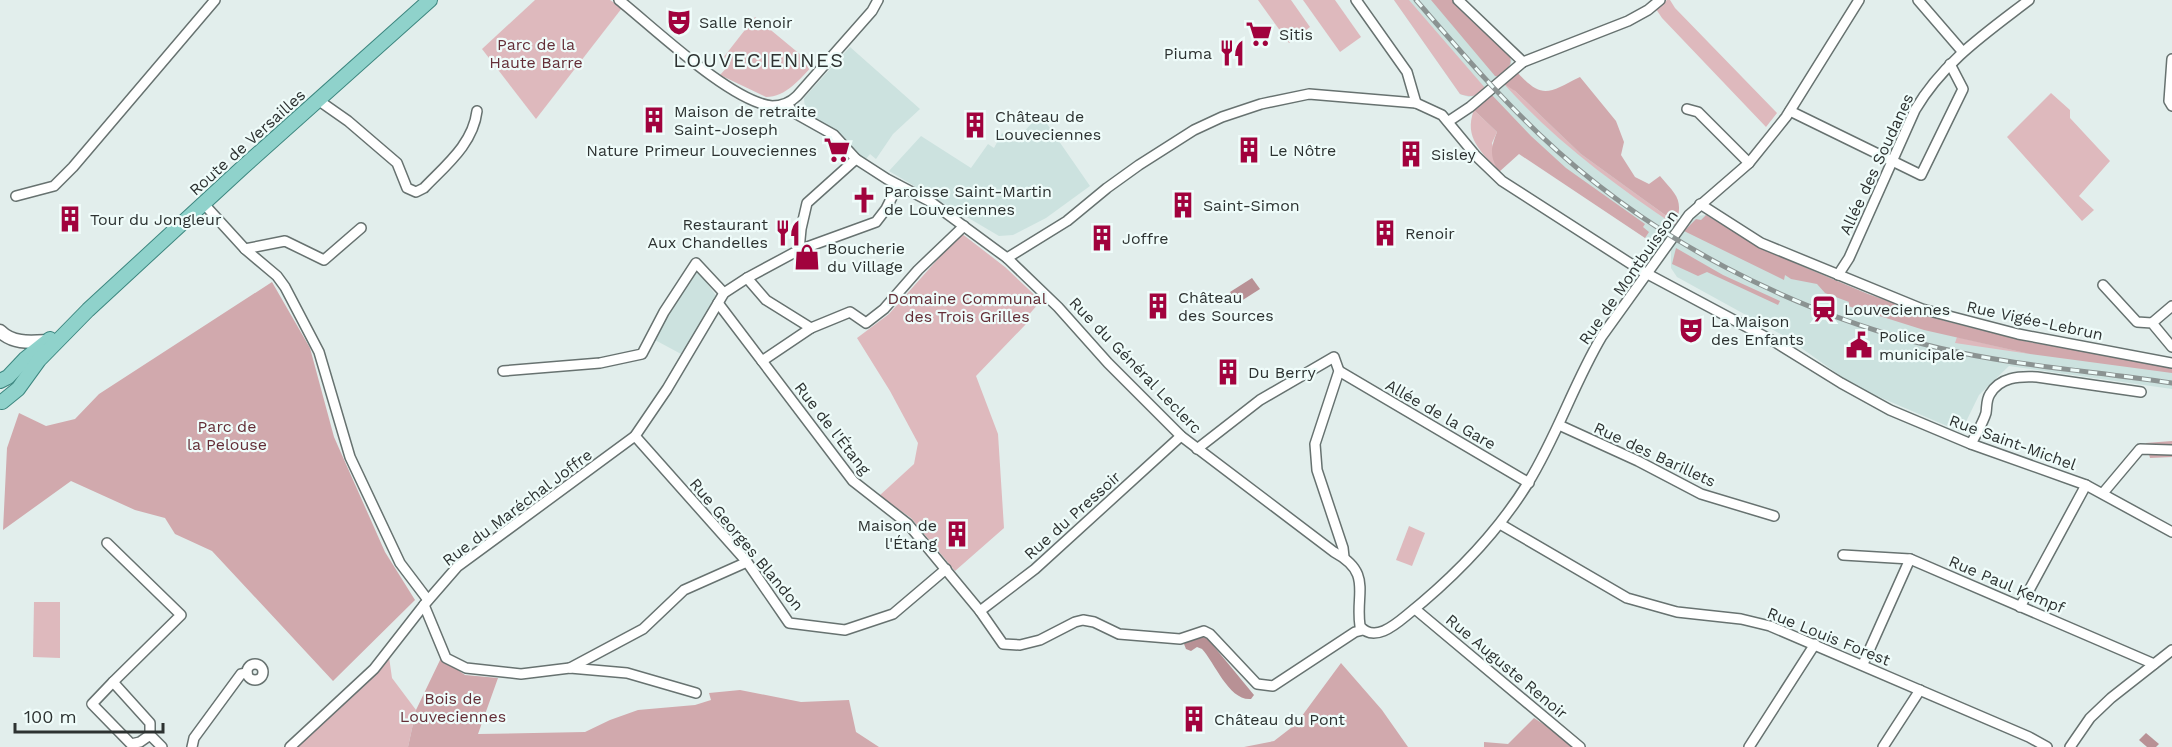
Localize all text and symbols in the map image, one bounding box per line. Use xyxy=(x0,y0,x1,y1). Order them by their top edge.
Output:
theatre icon: Salle Renoir xyxy=(664,7,694,37)
place label: Salle Renoir xyxy=(699,13,793,32)
supermarket icon: Sitis xyxy=(1244,19,1274,49)
place label: Sitis xyxy=(1279,25,1313,44)
park label: Parc de la Haute Barre xyxy=(489,35,583,72)
restaurant icon: Piuma xyxy=(1217,38,1247,68)
place label: Piuma xyxy=(1164,44,1212,63)
district label: LOUVECIENNES xyxy=(673,48,845,72)
street label: Route de Versailles xyxy=(185,85,309,200)
street label: Allée des Soudanes xyxy=(1835,90,1918,238)
place label: Maison de retraite Saint-Joseph xyxy=(674,102,817,139)
building icon: Maison de retraite Saint-Joseph xyxy=(639,105,669,135)
place label: Château de Louveciennes xyxy=(995,107,1101,144)
building icon: Château de Louveciennes xyxy=(960,110,990,140)
supermarket icon: Nature Primeur Louveciennes xyxy=(822,135,852,165)
building icon: Le Nôtre xyxy=(1234,135,1264,165)
building icon: Sisley xyxy=(1396,139,1426,169)
place label: Nature Primeur Louveciennes xyxy=(586,141,817,160)
place label: Le Nôtre xyxy=(1269,141,1336,160)
place label: Sisley xyxy=(1431,145,1477,164)
place label: Paroisse Saint-Martin de Louveciennes xyxy=(884,182,1052,219)
church icon: Paroisse Saint-Martin de Louveciennes xyxy=(849,185,879,215)
building icon: Saint-Simon xyxy=(1168,190,1198,220)
place label: Saint-Simon xyxy=(1203,196,1300,215)
building icon: Tour du Jongleur xyxy=(55,204,85,234)
street label: Rue de Montbuisson xyxy=(1575,206,1682,348)
place label: Tour du Jongleur xyxy=(90,210,222,229)
place label: Restaurant Aux Chandelles xyxy=(647,215,768,252)
restaurant icon: Restaurant Aux Chandelles xyxy=(773,218,803,248)
building icon: Renoir xyxy=(1370,218,1400,248)
building icon: Joffre xyxy=(1087,223,1117,253)
place label: Renoir xyxy=(1405,224,1455,243)
place label: Joffre xyxy=(1122,229,1168,248)
place label: Boucherie du Village xyxy=(827,239,905,276)
shop icon: Boucherie du Village xyxy=(792,242,822,272)
place label: Château des Sources xyxy=(1178,288,1274,325)
park label: Domaine Communal des Trois Grilles xyxy=(887,289,1047,326)
building icon: Château des Sources xyxy=(1143,291,1173,321)
street label: Rue du Général Leclerc xyxy=(1065,293,1206,438)
station icon: Louveciennes xyxy=(1809,294,1839,324)
street label: Rue Vigée-Lebrun xyxy=(1965,297,2105,344)
place label: Louveciennes xyxy=(1844,300,1950,319)
place label: La Maison des Enfants xyxy=(1711,312,1804,349)
theatre icon: La Maison des Enfants xyxy=(1676,315,1706,345)
place label: Police municipale xyxy=(1879,327,1965,364)
public building icon: Police municipale xyxy=(1844,330,1874,360)
building icon: Du Berry xyxy=(1213,357,1243,387)
place label: Du Berry xyxy=(1248,363,1317,382)
street label: Allée de la Gare xyxy=(1382,375,1499,454)
street label: Rue de l'Étang xyxy=(791,378,875,479)
street label: Rue Saint-Michel xyxy=(1947,411,2079,474)
park label: Parc de la Pelouse xyxy=(187,417,267,454)
street label: Rue des Barillets xyxy=(1591,418,1719,491)
street label: Rue du Maréchal Joffre xyxy=(439,445,596,570)
street label: Rue du Pressoir xyxy=(1020,467,1125,564)
street label: Rue Georges Blandon xyxy=(686,474,808,614)
place label: Maison de l'Étang xyxy=(857,516,937,553)
building icon: Maison de l'Étang xyxy=(942,519,972,549)
street label: Rue Paul Kempf xyxy=(1946,551,2068,618)
street label: Rue Louis Forest xyxy=(1764,603,1893,670)
street label: Rue Auguste Renoir xyxy=(1442,610,1572,723)
park label: Bois de Louveciennes xyxy=(400,689,506,726)
scale bar xyxy=(15,696,164,734)
building icon: Château du Pont xyxy=(1179,704,1209,734)
text: 100 m xyxy=(24,706,77,727)
place label: Château du Pont xyxy=(1214,710,1345,729)

